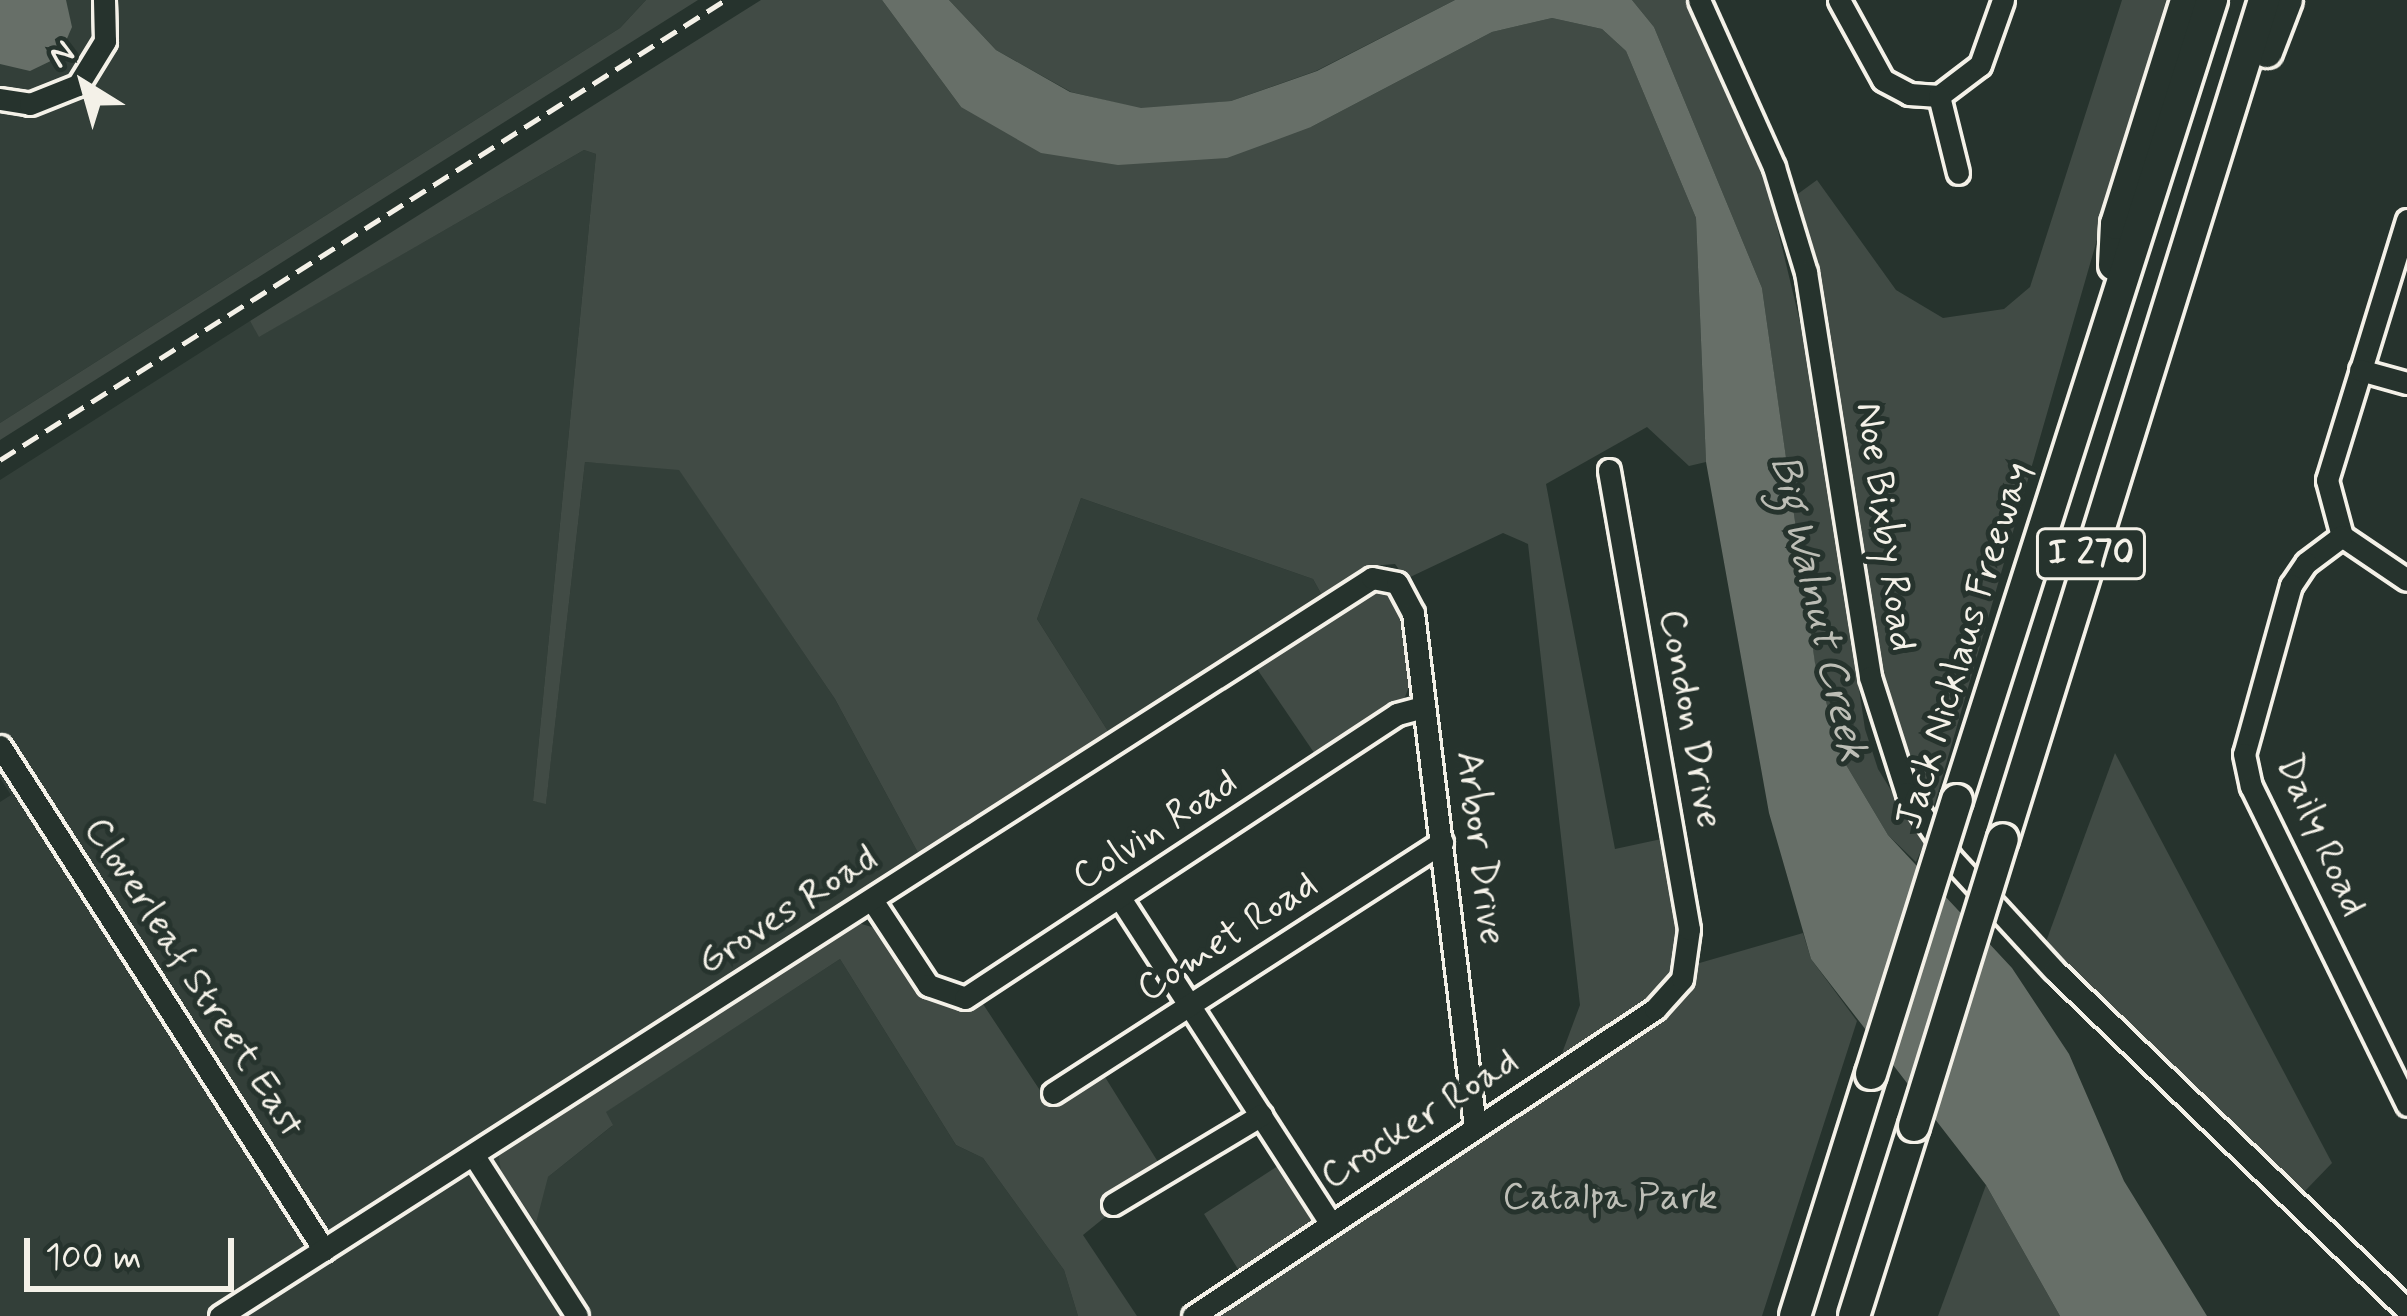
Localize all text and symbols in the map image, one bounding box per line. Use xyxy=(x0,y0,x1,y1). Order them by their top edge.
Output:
north arrow xyxy=(24,24,144,144)
text: N xyxy=(40,31,84,79)
street label: Noe Bixby Road xyxy=(1843,399,1925,655)
water label: Big Walnut Creek xyxy=(1756,444,1878,772)
street label: Jack Nicklaus Freeway xyxy=(1886,455,2044,837)
road number: I 270 xyxy=(2034,524,2148,584)
street label: Condon Drive xyxy=(1647,607,1731,831)
street label: Arbor Drive xyxy=(1444,748,1514,948)
street label: Daily Road xyxy=(2264,748,2376,924)
street label: Colvin Road xyxy=(1065,760,1247,902)
street label: Cloverleaf Street East xyxy=(72,809,314,1147)
street label: Groves Road xyxy=(692,837,884,985)
street label: Comet Road xyxy=(1129,862,1327,1014)
street label: Crocker Road xyxy=(1314,1040,1526,1200)
park label: Catalpa Park xyxy=(1504,1175,1716,1221)
scale bar xyxy=(30,1214,240,1288)
text: 100 m xyxy=(45,1235,142,1282)

